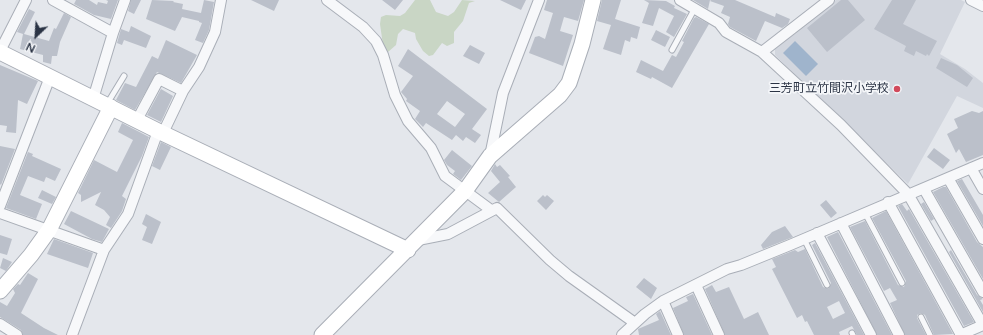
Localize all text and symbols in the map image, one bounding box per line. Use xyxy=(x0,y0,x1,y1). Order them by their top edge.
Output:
north arrow xyxy=(16,16,56,56)
text: N xyxy=(24,40,37,55)
place label: 三芳町立竹間沢小学校 xyxy=(769,82,889,96)
marker: 三芳町立竹間沢小学校 xyxy=(892,84,902,94)

